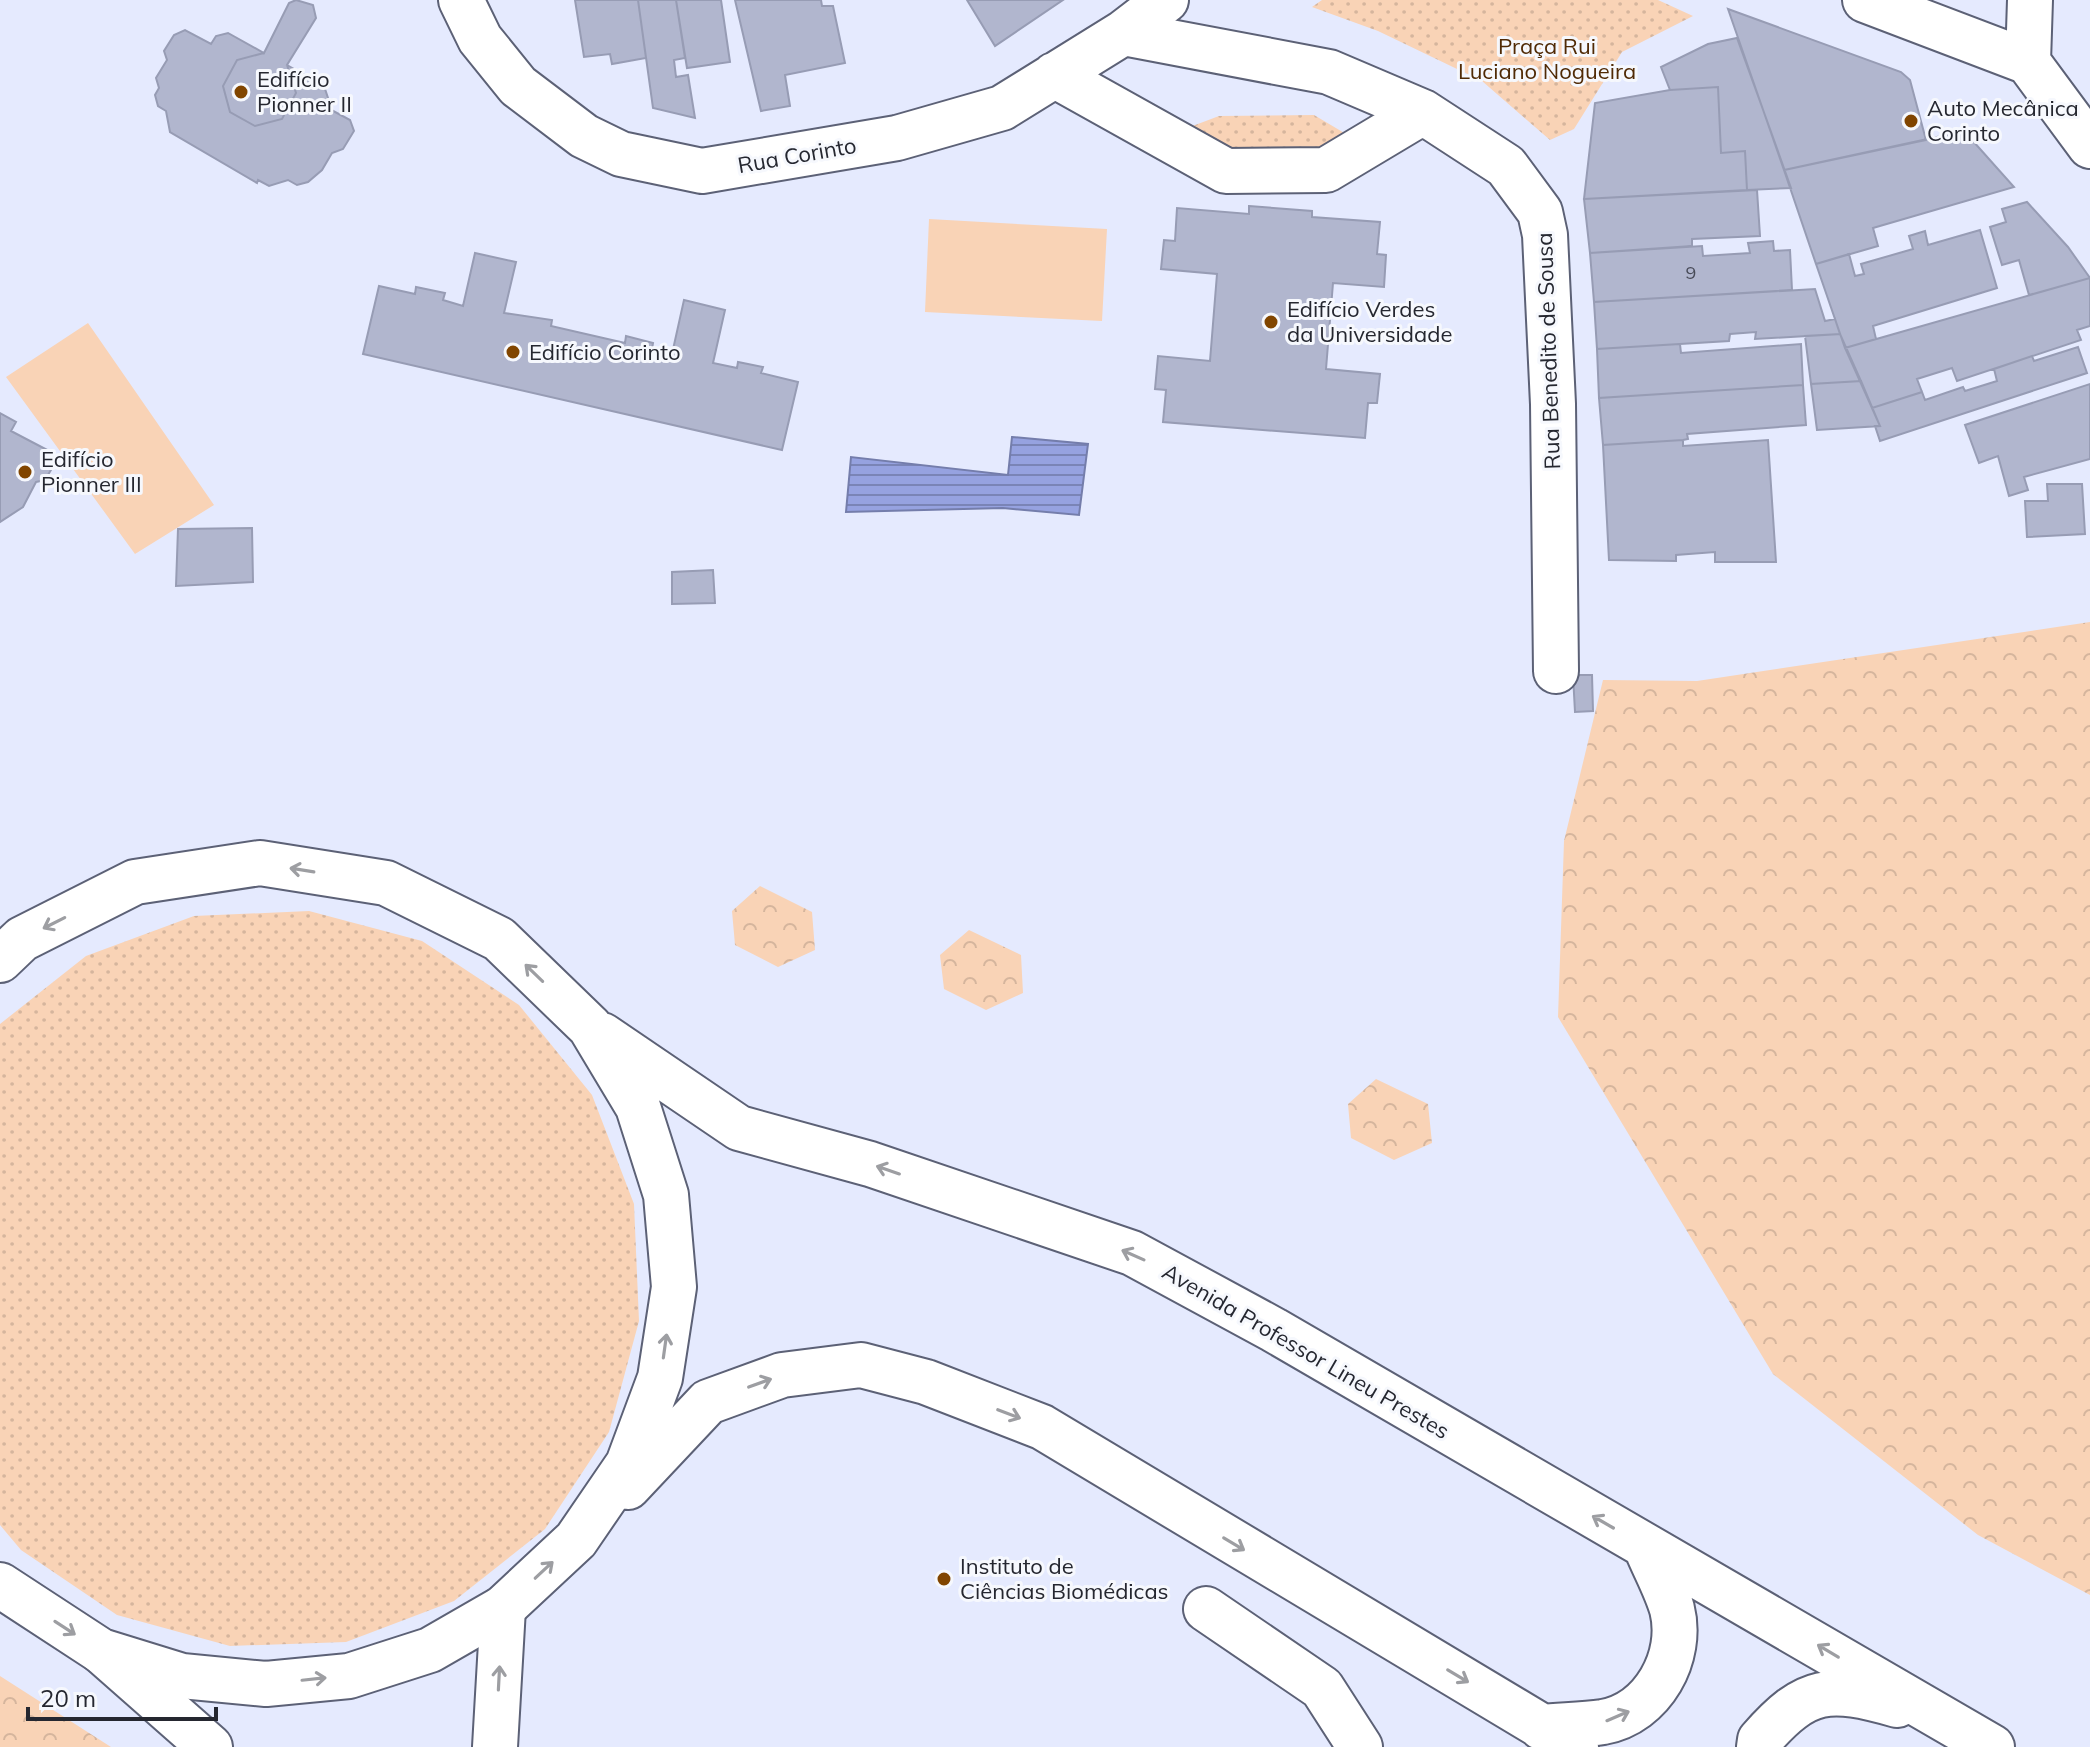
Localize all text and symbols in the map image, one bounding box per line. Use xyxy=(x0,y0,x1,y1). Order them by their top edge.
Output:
park label: Praça Rui Luciano Nogueira xyxy=(1458,32,1636,85)
place label: Edifício Pionner II xyxy=(257,65,352,118)
marker: Edifício Pionner II xyxy=(232,83,250,101)
place label: Auto Mecânica Corinto xyxy=(1927,94,2079,147)
marker: Auto Mecânica Corinto xyxy=(1902,112,1920,130)
street label: Rua Corinto xyxy=(735,131,859,179)
street label: Rua Benedito de Sousa xyxy=(1530,232,1566,470)
house number: 9 xyxy=(1686,261,1696,284)
place label: Edifício Verdes da Universidade xyxy=(1287,295,1452,348)
marker: Edifício Verdes da Universidade xyxy=(1262,313,1280,331)
place label: Edifício Corinto xyxy=(529,338,681,366)
marker: Edifício Corinto xyxy=(504,343,522,361)
place label: Edifício Pionner III xyxy=(41,445,142,498)
marker: Edifício Pionner III xyxy=(16,463,34,481)
one-way arrow xyxy=(290,861,315,876)
one-way arrow xyxy=(42,915,66,931)
one-way arrow xyxy=(525,964,544,983)
one-way arrow xyxy=(875,1161,900,1176)
one-way arrow xyxy=(1121,1247,1145,1262)
street label: Avenida Professor Lineu Prestes xyxy=(1158,1257,1454,1445)
one-way arrow xyxy=(658,1334,673,1360)
one-way arrow xyxy=(747,1375,772,1389)
one-way arrow xyxy=(996,1408,1021,1422)
one-way arrow xyxy=(1592,1513,1615,1529)
one-way arrow xyxy=(1222,1537,1245,1553)
place label: Instituto de Ciências Biomédicas xyxy=(960,1552,1169,1605)
one-way arrow xyxy=(534,1561,554,1580)
marker: Instituto de Ciências Biomédicas xyxy=(935,1570,953,1588)
one-way arrow xyxy=(54,1620,76,1636)
one-way arrow xyxy=(1817,1643,1840,1659)
one-way arrow xyxy=(492,1665,507,1692)
one-way arrow xyxy=(1446,1668,1469,1684)
scale bar xyxy=(28,1671,216,1721)
one-way arrow xyxy=(300,1672,327,1687)
text: 20 m xyxy=(40,1683,96,1713)
one-way arrow xyxy=(1606,1708,1630,1723)

